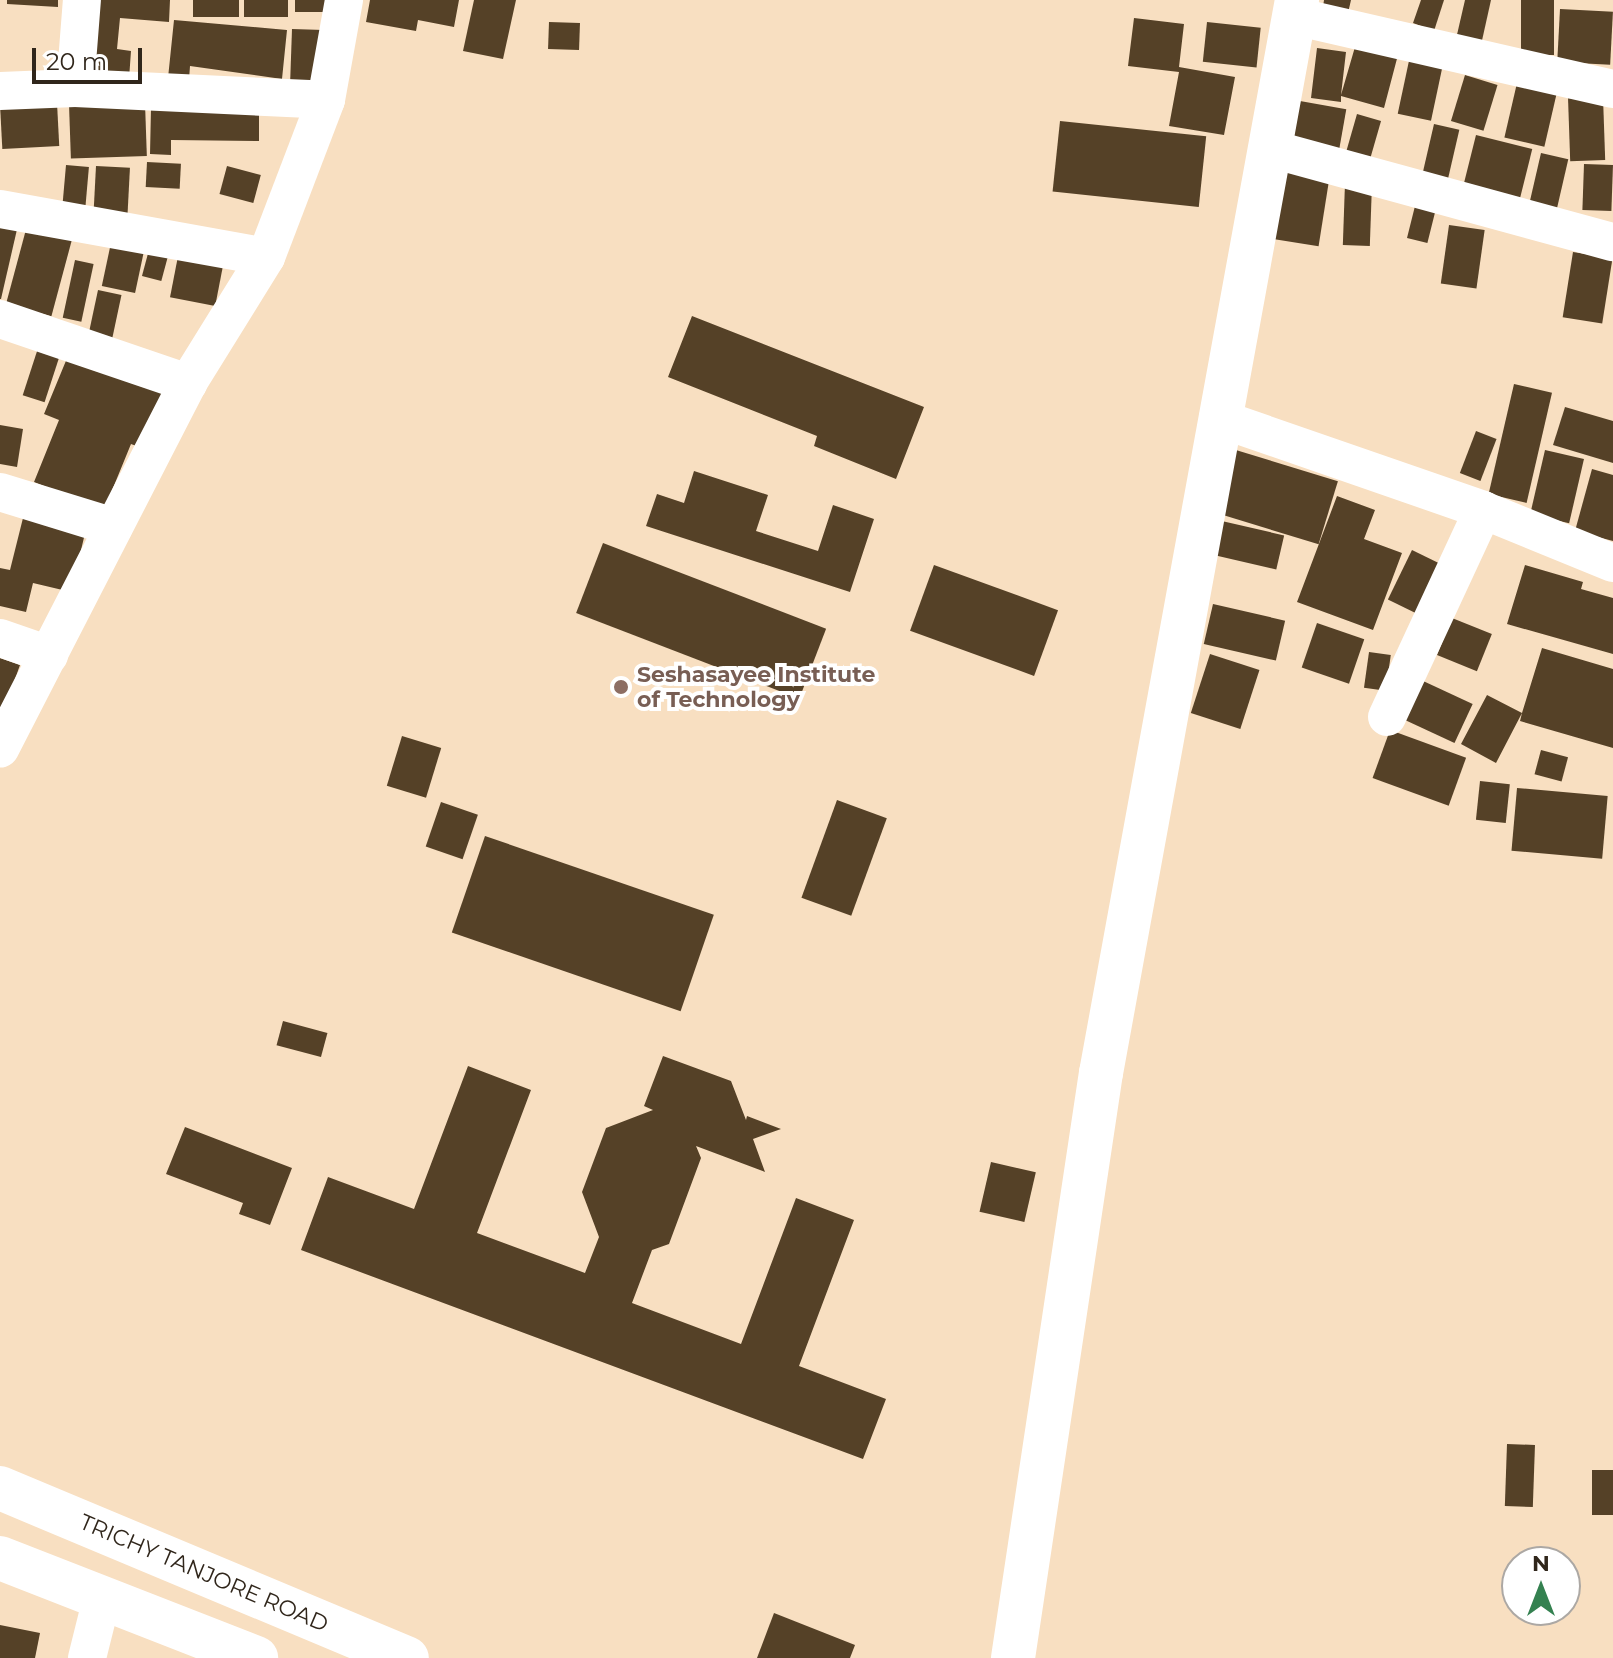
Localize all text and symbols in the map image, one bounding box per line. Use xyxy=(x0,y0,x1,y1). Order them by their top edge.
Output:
scale bar xyxy=(36,32,146,82)
text: 20 m xyxy=(46,47,107,76)
place label: Seshasayee Institute of Technology xyxy=(637,661,875,712)
marker: Seshasayee Institute of Technology xyxy=(612,678,630,696)
street label: TRICHY TANJORE ROAD xyxy=(76,1509,332,1637)
north arrow xyxy=(1501,1546,1581,1626)
text: N xyxy=(1532,1550,1550,1577)

